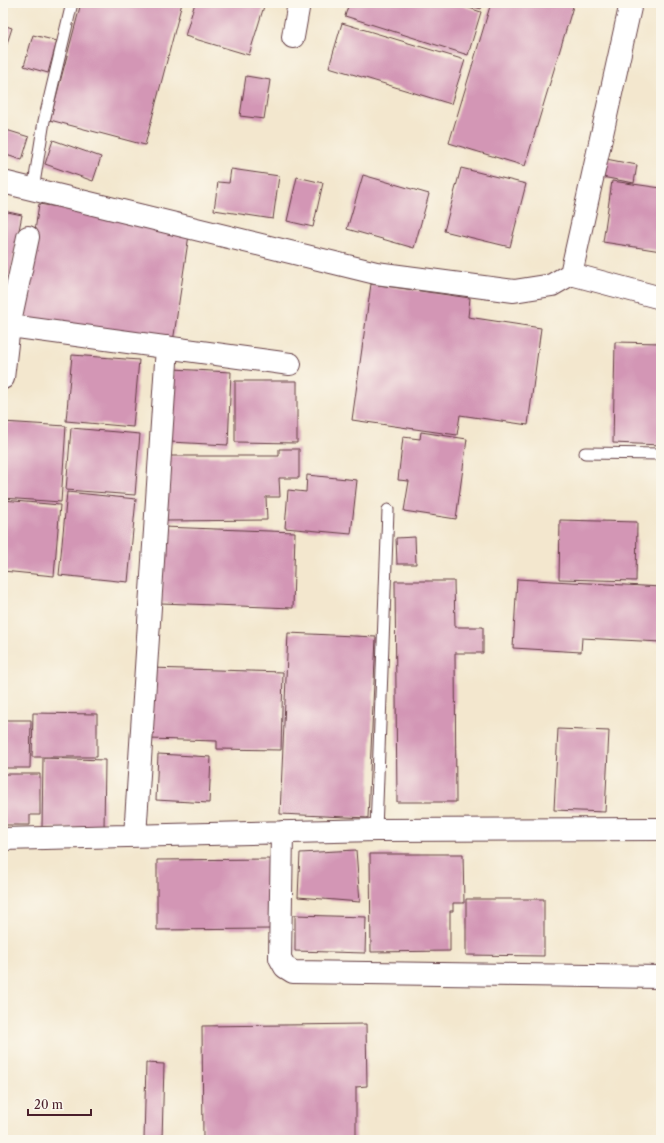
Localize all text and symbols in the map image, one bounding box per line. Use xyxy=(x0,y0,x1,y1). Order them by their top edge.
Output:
scale bar xyxy=(28,1091,91,1117)
text: 20 m xyxy=(34,1097,63,1112)

